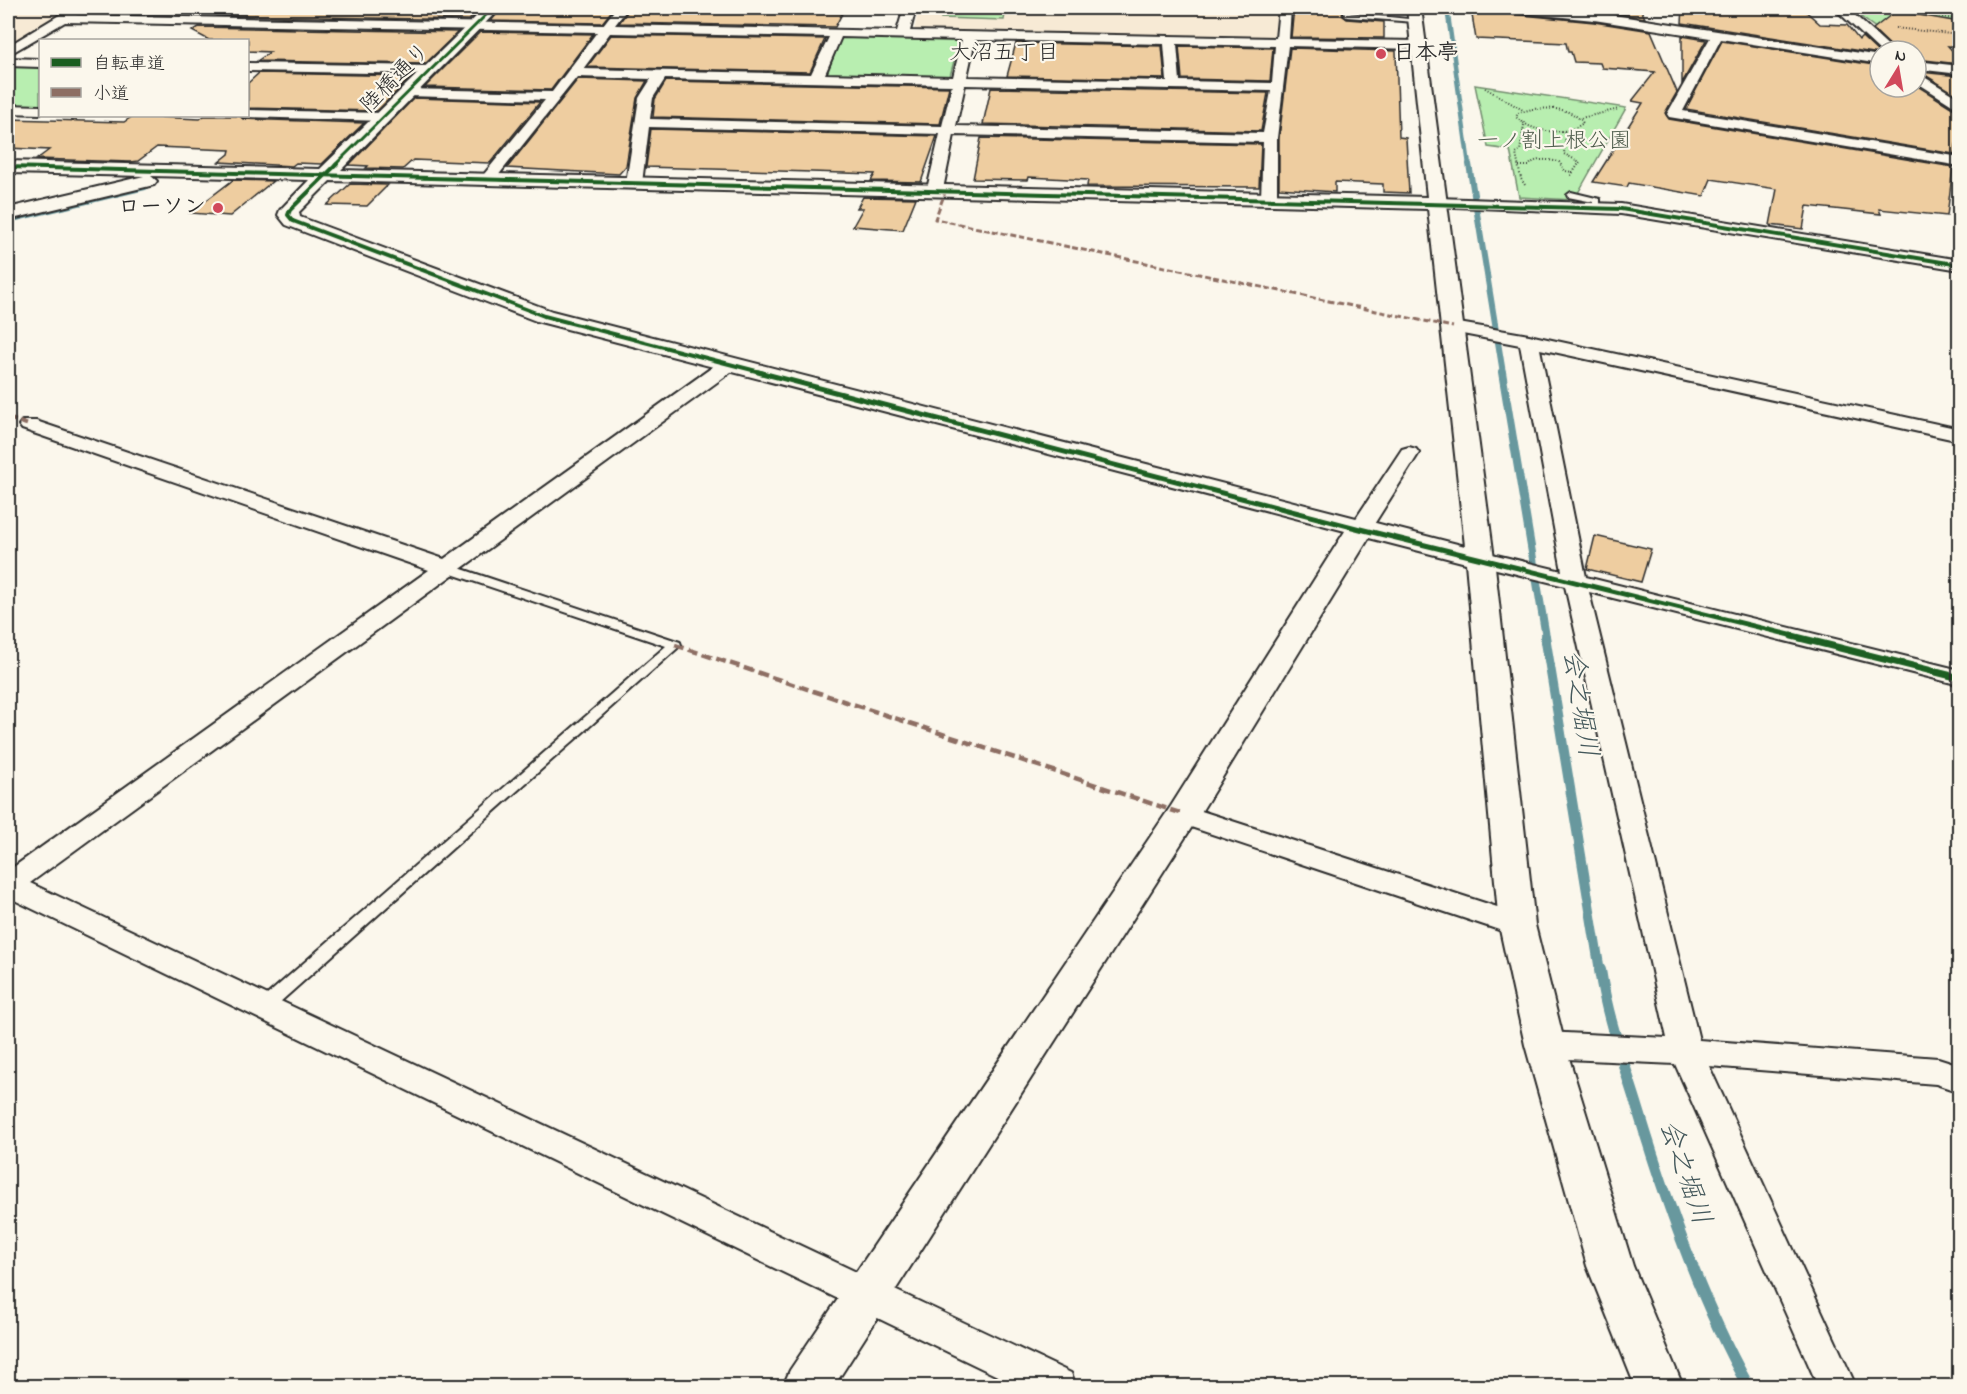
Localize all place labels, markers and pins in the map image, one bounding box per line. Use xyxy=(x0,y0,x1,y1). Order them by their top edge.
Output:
place label: 日本亭 xyxy=(1393,38,1459,70)
marker: 日本亭 xyxy=(1374,47,1388,61)
place label: ローソン xyxy=(118,192,206,224)
marker: ローソン xyxy=(211,201,225,215)

